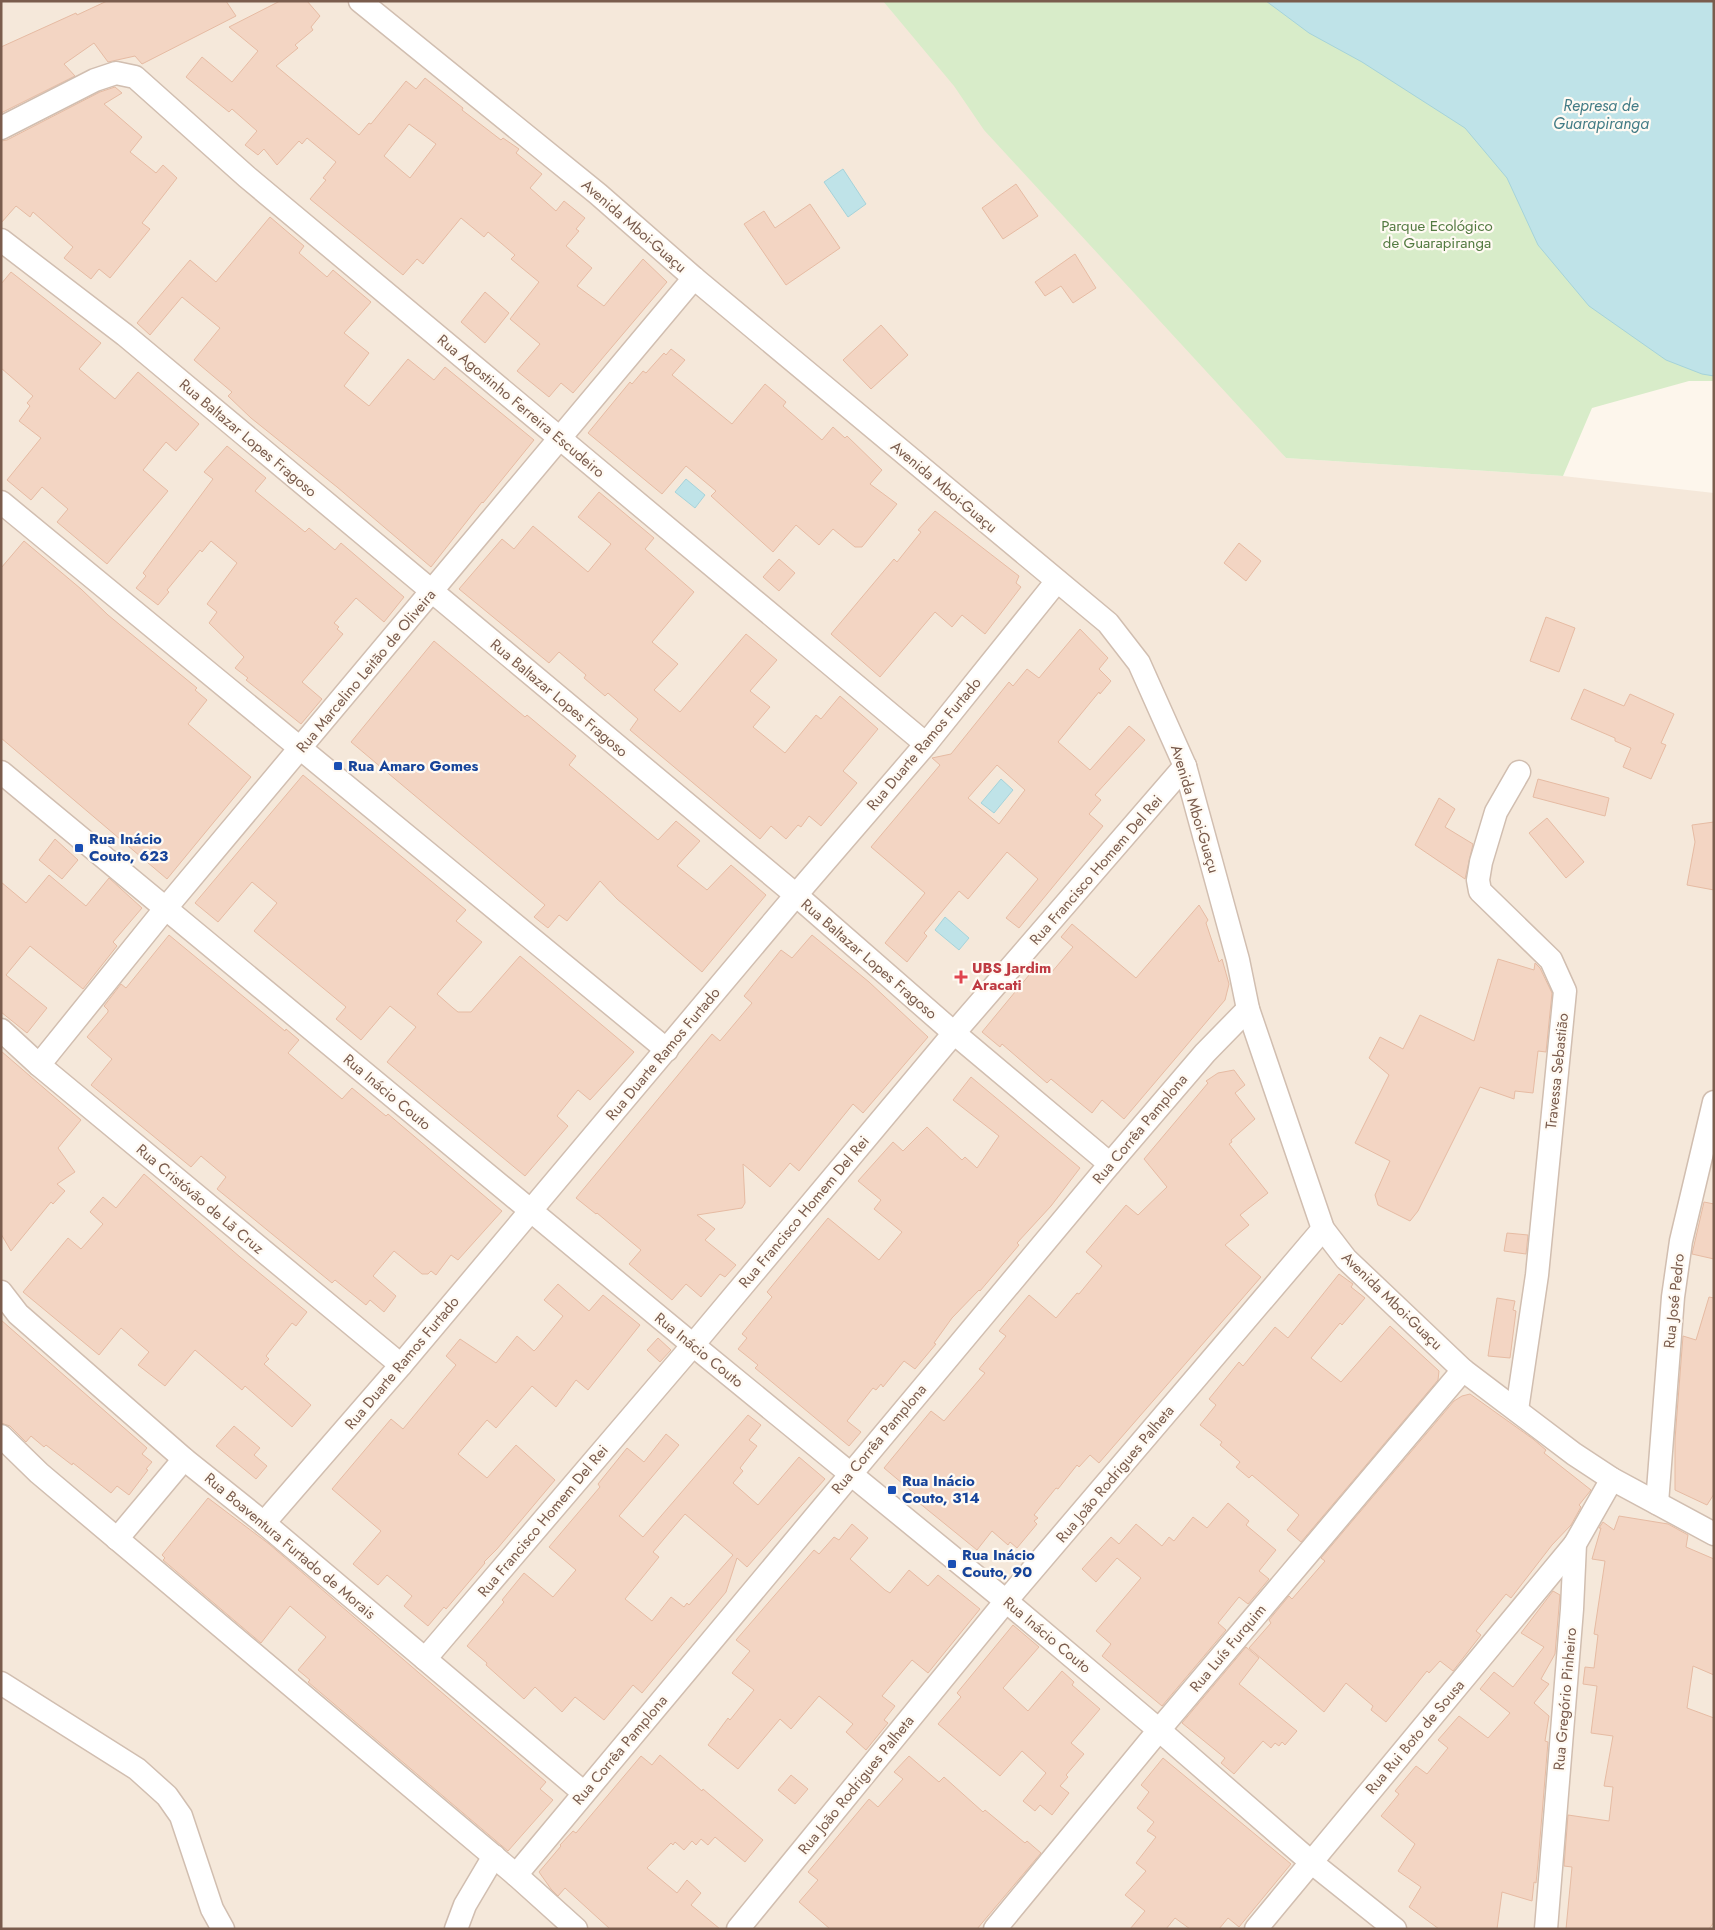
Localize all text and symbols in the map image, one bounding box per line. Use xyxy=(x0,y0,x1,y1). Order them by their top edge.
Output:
water label: Represa de Guarapiranga xyxy=(1553,94,1649,135)
street label: Avenida Mboi-Guaçu xyxy=(577,174,691,278)
park label: Parque Ecológico de Guarapiranga xyxy=(1381,215,1493,254)
street label: Rua Agostinho Ferreira Escudeiro xyxy=(433,329,609,483)
street label: Rua Baltazar Lopes Fragoso xyxy=(174,374,322,502)
street label: Avenida Mboi-Guaçu xyxy=(886,436,1002,538)
street label: Rua Marcelino Leitão de Oliveira xyxy=(291,585,441,757)
street label: Rua Baltazar Lopes Fragoso xyxy=(485,634,633,762)
street label: Rua Duarte Ramos Furtado xyxy=(862,673,986,815)
street label: Avenida Mboi-Guaçu xyxy=(1165,742,1225,876)
place label: Rua Amaro Gomes xyxy=(348,755,479,777)
marker: Rua Amaro Gomes xyxy=(332,760,344,772)
street label: Rua Francisco Homem Del Rei xyxy=(1024,790,1168,950)
place label: Rua Inácio Couto, 623 xyxy=(89,828,168,867)
marker: Rua Inácio Couto, 623 xyxy=(73,842,85,854)
street label: Rua Baltazar Lopes Fragoso xyxy=(796,894,942,1024)
place label: UBS Jardim Aracati xyxy=(971,957,1051,996)
marker: UBS Jardim Aracati xyxy=(954,970,968,984)
street label: Rua Duarte Ramos Furtado xyxy=(601,983,725,1125)
street label: Travessa Sebastião xyxy=(1540,1012,1574,1130)
street label: Rua Inácio Couto xyxy=(338,1049,436,1135)
street label: Rua Corrêa Pamplona xyxy=(1087,1069,1193,1189)
street label: Rua Francisco Homem Del Rei xyxy=(734,1131,874,1293)
street label: Rua Cristóvão de Lã Cruz xyxy=(131,1139,269,1259)
street label: Avenida Mboi-Guaçu xyxy=(1337,1247,1447,1355)
street label: Rua José Pedro xyxy=(1658,1253,1690,1349)
street label: Rua Duarte Ramos Furtado xyxy=(340,1292,464,1434)
street label: Rua Inácio Couto xyxy=(650,1307,748,1393)
street label: Rua Corrêa Pamplona xyxy=(826,1379,932,1499)
street label: Rua João Rodrigues Palheta xyxy=(1051,1400,1179,1548)
street label: Rua Francisco Homem Del Rei xyxy=(473,1440,613,1602)
street label: Rua Boaventura Furtado de Morais xyxy=(200,1468,380,1624)
place label: Rua Inácio Couto, 314 xyxy=(902,1470,980,1509)
marker: Rua Inácio Couto, 314 xyxy=(886,1484,898,1496)
place label: Rua Inácio Couto, 90 xyxy=(962,1544,1035,1583)
marker: Rua Inácio Couto, 90 xyxy=(946,1558,958,1570)
street label: Rua Inácio Couto xyxy=(998,1592,1096,1678)
street label: Rua Luís Furquim xyxy=(1185,1599,1271,1697)
street label: Rua Gregório Pinheiro xyxy=(1548,1627,1582,1771)
street label: Rua Rui Boto de Sousa xyxy=(1360,1675,1470,1799)
street label: Rua Corrêa Pamplona xyxy=(567,1690,673,1810)
street label: Rua João Rodrigues Palheta xyxy=(793,1711,919,1859)

